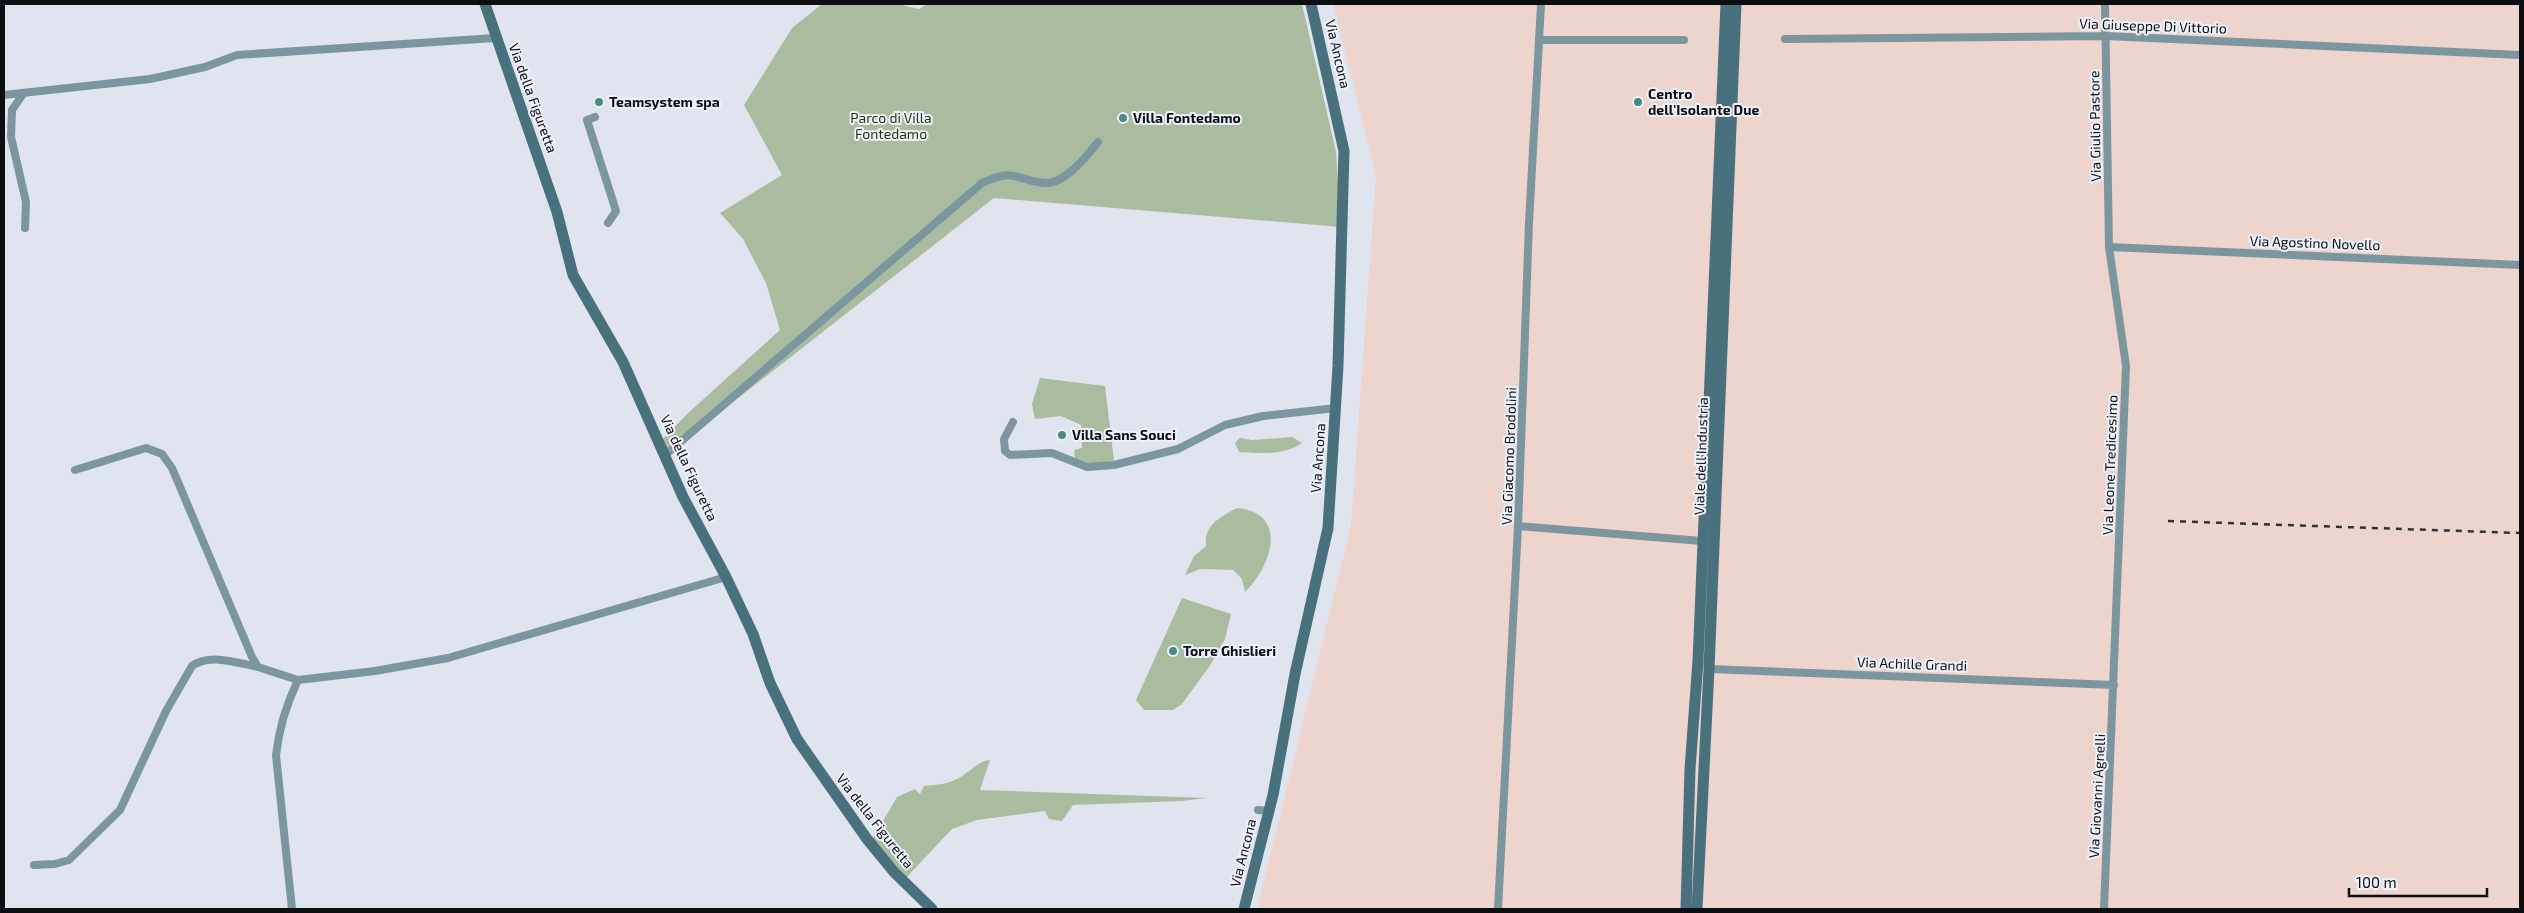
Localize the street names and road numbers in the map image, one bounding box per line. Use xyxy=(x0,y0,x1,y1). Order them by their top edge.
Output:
street label: Via Giuseppe Di Vittorio xyxy=(2079,14,2227,37)
street label: Via Ancona xyxy=(1322,18,1355,90)
street label: Via della Figuretta xyxy=(506,41,561,155)
street label: Via Giulio Pastore xyxy=(2085,70,2104,182)
street label: Via Agostino Novello xyxy=(2249,232,2381,253)
street label: Via Giacomo Brodolini xyxy=(1498,387,1519,525)
street label: Via Leone Tredicesimo xyxy=(2099,395,2120,535)
street label: Viale dell'Industria xyxy=(1690,397,1711,515)
street label: Via della Figuretta xyxy=(657,412,722,524)
street label: Via Ancona xyxy=(1307,423,1328,493)
street label: Via Achille Grandi xyxy=(1857,653,1967,674)
street label: Via Giovanni Agnelli xyxy=(2085,733,2108,859)
street label: Via della Figuretta xyxy=(833,770,918,871)
street label: Via Ancona xyxy=(1226,817,1259,889)

